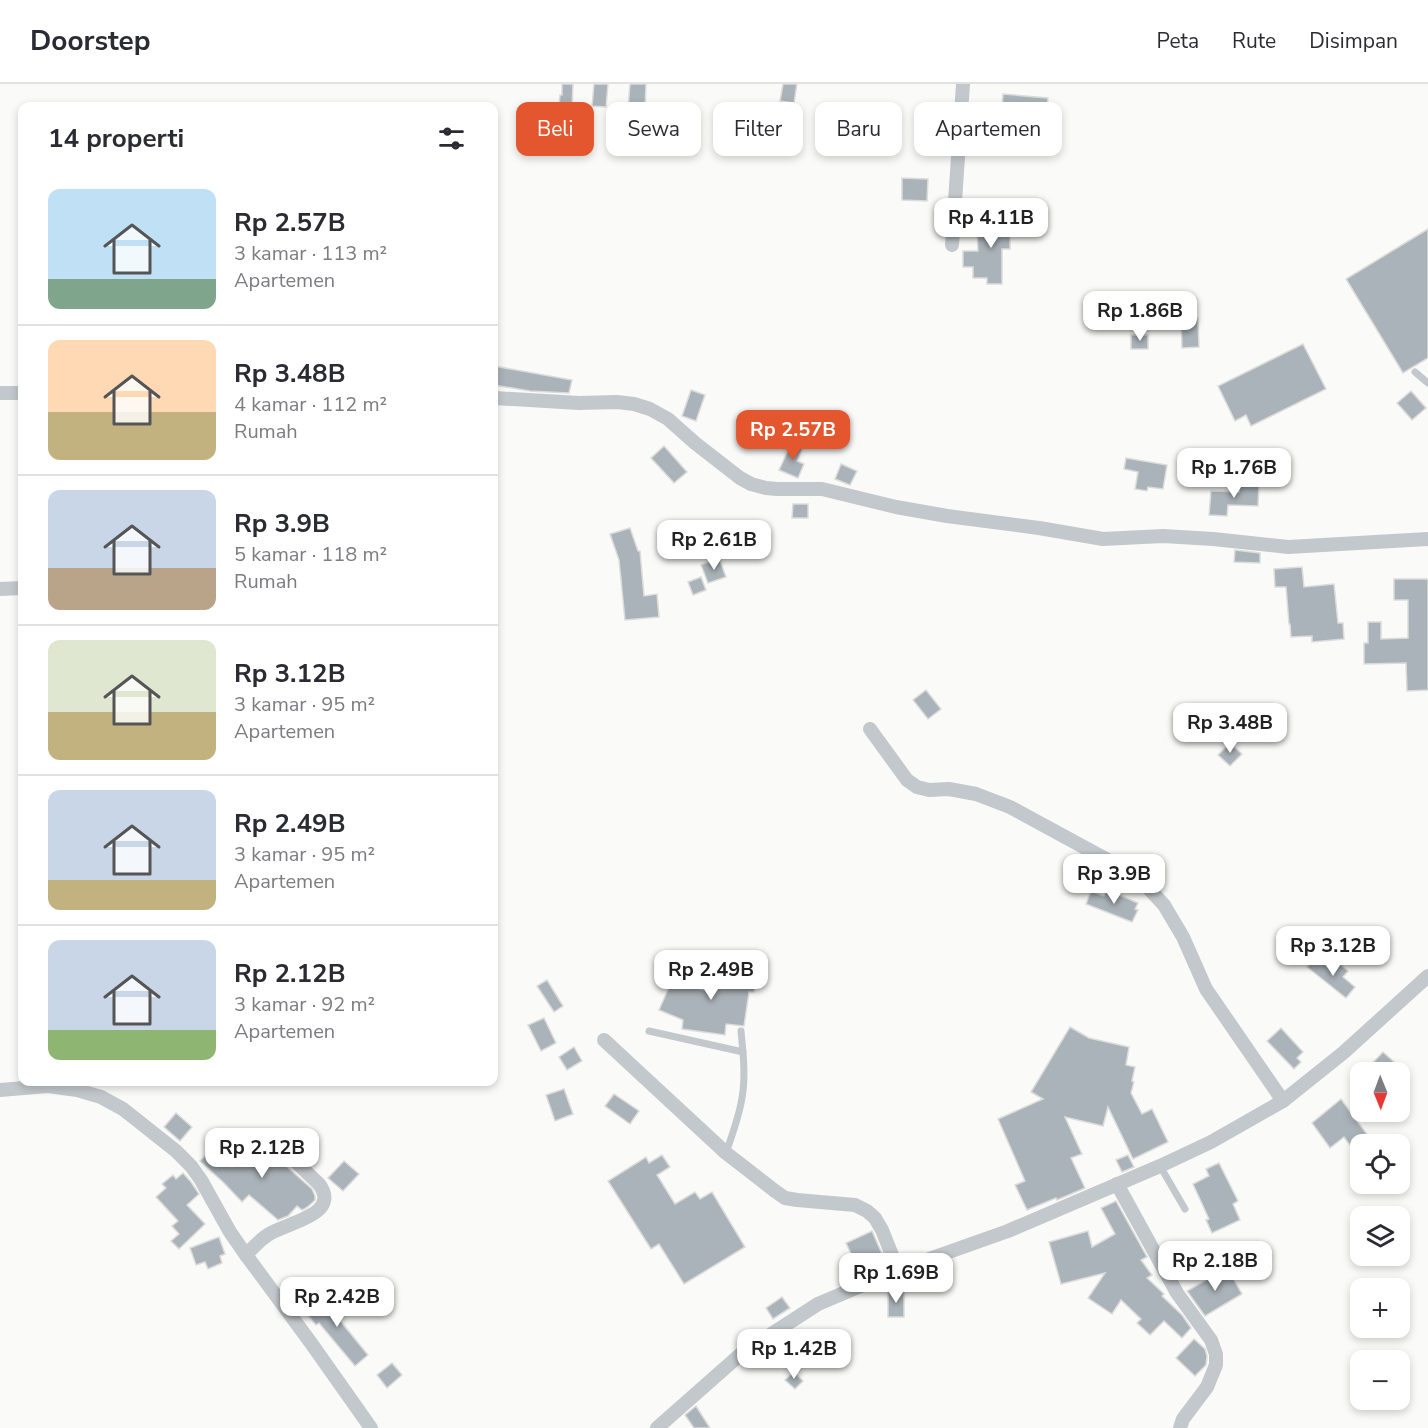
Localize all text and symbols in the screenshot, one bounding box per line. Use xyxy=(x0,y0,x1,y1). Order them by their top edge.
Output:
text: Doorstep xyxy=(30,22,151,60)
text: Peta xyxy=(1157,27,1199,55)
text: Rute xyxy=(1232,27,1276,55)
text: Disimpan xyxy=(1309,27,1398,55)
chip: Beli xyxy=(516,102,594,156)
chip: Sewa xyxy=(606,102,701,156)
chip: Filter xyxy=(713,102,803,156)
chip: Baru xyxy=(815,102,902,156)
chip: Apartemen xyxy=(914,102,1062,156)
text: 14 properti xyxy=(48,121,184,156)
icon: filters xyxy=(435,122,468,155)
pin: Rp 4.11B xyxy=(929,198,1053,249)
text: Rp 4.11B xyxy=(948,204,1034,231)
text: Rp 2.57B xyxy=(234,205,346,240)
icon: home xyxy=(96,213,168,285)
text: 3 kamar · 113 m² xyxy=(234,240,387,267)
text: Apartemen xyxy=(234,267,335,294)
pin: Rp 1.86B xyxy=(1078,291,1202,342)
text: Rp 1.86B xyxy=(1097,297,1183,324)
text: Rp 3.48B xyxy=(234,356,346,391)
icon: home xyxy=(96,364,168,436)
text: 4 kamar · 112 m² xyxy=(234,391,387,418)
pin: Rp 2.57B xyxy=(731,410,855,461)
text: Rp 2.57B xyxy=(750,416,836,443)
text: Rumah xyxy=(234,418,298,445)
pin: Rp 1.76B xyxy=(1172,448,1296,499)
text: Rp 1.76B xyxy=(1191,454,1277,481)
text: Rp 3.9B xyxy=(234,506,330,541)
icon: home xyxy=(96,514,168,586)
pin: Rp 2.61B xyxy=(652,520,776,571)
text: Rp 2.61B xyxy=(671,526,757,553)
text: 5 kamar · 118 m² xyxy=(234,541,387,568)
text: Rumah xyxy=(234,568,298,595)
text: Rp 3.12B xyxy=(234,656,346,691)
icon: home xyxy=(96,664,168,736)
text: 3 kamar · 95 m² xyxy=(234,691,375,718)
pin: Rp 3.48B xyxy=(1168,703,1292,754)
text: Rp 3.48B xyxy=(1187,709,1273,736)
text: Apartemen xyxy=(234,718,335,745)
text: Rp 2.49B xyxy=(234,806,346,841)
icon: home xyxy=(96,814,168,886)
text: 3 kamar · 95 m² xyxy=(234,841,375,868)
pin: Rp 3.9B xyxy=(1059,854,1169,905)
text: Rp 3.9B xyxy=(1077,860,1151,887)
text: Apartemen xyxy=(234,868,335,895)
pin: Rp 3.12B xyxy=(1271,926,1395,977)
text: Rp 3.12B xyxy=(1290,932,1376,959)
pin: Rp 2.49B xyxy=(649,950,773,1001)
text: Rp 2.12B xyxy=(234,956,346,991)
text: Rp 2.49B xyxy=(668,956,754,983)
icon: home xyxy=(96,964,168,1036)
text: 3 kamar · 92 m² xyxy=(234,991,375,1018)
text: Apartemen xyxy=(234,1018,335,1045)
north arrow xyxy=(1350,1062,1410,1122)
map controls xyxy=(1350,1062,1410,1410)
pin: Rp 2.12B xyxy=(200,1128,324,1179)
text: Rp 2.12B xyxy=(219,1134,305,1161)
button: locate xyxy=(1350,1134,1410,1194)
button: layers xyxy=(1350,1206,1410,1266)
pin: Rp 2.18B xyxy=(1153,1241,1277,1292)
text: Rp 2.18B xyxy=(1172,1247,1258,1274)
pin: Rp 1.69B xyxy=(834,1253,958,1304)
text: Rp 1.69B xyxy=(853,1259,939,1286)
pin: Rp 2.42B xyxy=(275,1277,399,1328)
button: + xyxy=(1350,1278,1410,1338)
text: Rp 2.42B xyxy=(294,1283,380,1310)
pin: Rp 1.42B xyxy=(732,1329,856,1380)
text: Rp 1.42B xyxy=(751,1335,837,1362)
button: − xyxy=(1350,1350,1410,1410)

